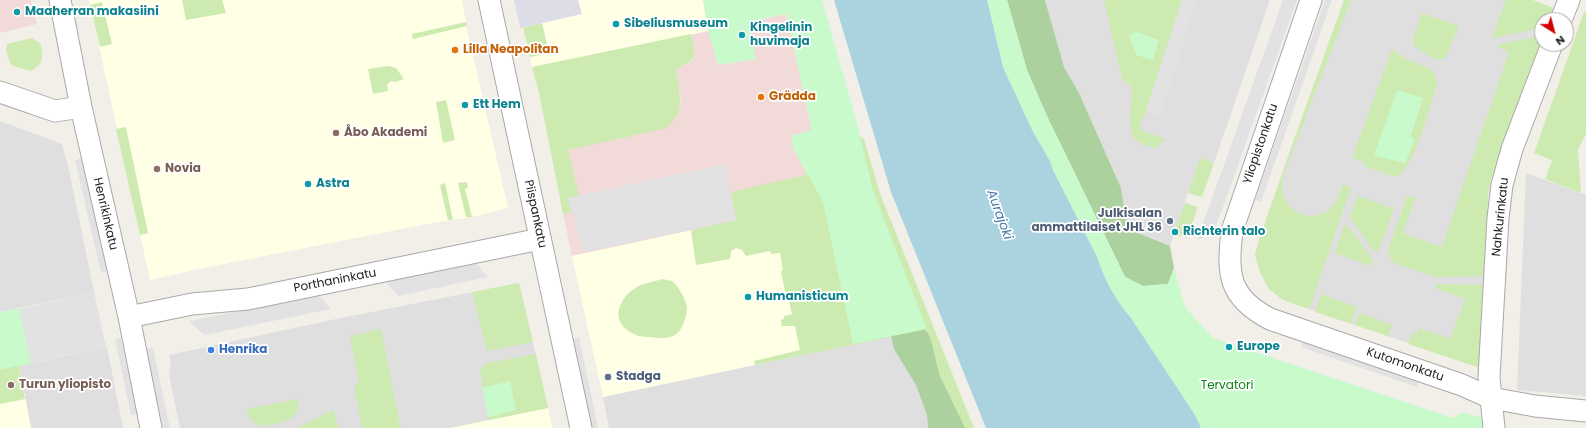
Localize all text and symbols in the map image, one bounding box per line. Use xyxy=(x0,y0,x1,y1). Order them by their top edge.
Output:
place label: Maaherran makasiini xyxy=(25,5,159,19)
marker: Maaherran makasiini xyxy=(12,7,22,17)
north arrow xyxy=(1534,12,1574,52)
place label: Sibeliusmuseum xyxy=(624,17,728,31)
marker: Sibeliusmuseum xyxy=(611,19,621,29)
place label: Kingelinin huvimaja xyxy=(750,21,812,49)
marker: Kingelinin huvimaja xyxy=(737,30,747,40)
text: N xyxy=(1552,32,1569,50)
place label: Lilla Neapolitan xyxy=(463,43,559,57)
marker: Lilla Neapolitan xyxy=(450,45,460,55)
place label: Grädda xyxy=(769,90,816,104)
marker: Grädda xyxy=(756,92,766,102)
place label: Ett Hem xyxy=(473,98,521,112)
marker: Ett Hem xyxy=(460,100,470,110)
street label: Yliopistonkatu xyxy=(1241,102,1281,186)
place label: Åbo Akademi xyxy=(344,126,427,140)
marker: Åbo Akademi xyxy=(331,128,341,138)
place label: Novia xyxy=(165,162,201,176)
marker: Novia xyxy=(152,164,162,174)
street label: Henrikinkatu xyxy=(90,176,120,252)
place label: Astra xyxy=(316,177,350,191)
street label: Nahkurinkatu xyxy=(1490,177,1512,257)
marker: Astra xyxy=(303,179,313,189)
street label: Piispankatu xyxy=(521,179,549,249)
water label: Aurajoki xyxy=(983,188,1015,242)
place label: Julkisalan ammattilaiset JHL 36 xyxy=(1031,207,1162,235)
marker: Julkisalan ammattilaiset JHL 36 xyxy=(1165,216,1175,226)
place label: Richterin talo xyxy=(1183,225,1265,239)
marker: Richterin talo xyxy=(1170,227,1180,237)
street label: Porthaninkatu xyxy=(292,266,378,296)
place label: Humanisticum xyxy=(756,290,849,304)
marker: Humanisticum xyxy=(743,292,753,302)
place label: Europe xyxy=(1237,340,1280,354)
marker: Europe xyxy=(1224,342,1234,352)
place label: Henrika xyxy=(219,343,267,357)
marker: Henrika xyxy=(206,345,216,355)
street label: Kutomonkatu xyxy=(1364,345,1446,385)
place label: Stadga xyxy=(616,370,661,384)
marker: Stadga xyxy=(603,372,613,382)
place label: Turun yliopisto xyxy=(19,378,111,392)
park label: Tervatori xyxy=(1201,379,1253,393)
marker: Turun yliopisto xyxy=(6,380,16,390)

